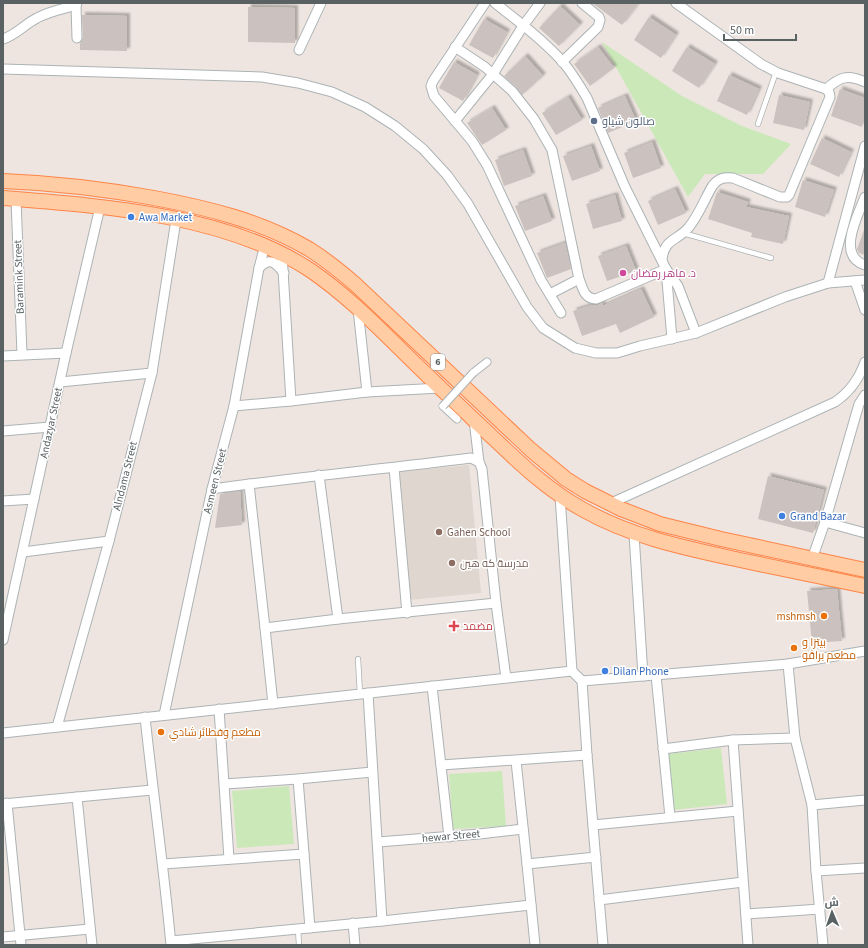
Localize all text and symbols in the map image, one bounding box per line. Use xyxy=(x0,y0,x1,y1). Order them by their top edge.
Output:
scale bar xyxy=(724,16,796,42)
text: 50 m xyxy=(730,22,754,39)
place label: صالون شياو xyxy=(602,114,655,129)
marker: صالون شياو xyxy=(589,116,599,126)
place label: Awa Market xyxy=(139,210,192,225)
marker: Awa Market xyxy=(126,212,136,222)
street label: Baramink Street xyxy=(10,239,28,314)
place label: د. ماهر رمضان xyxy=(631,266,696,281)
marker: د. ماهر رمضان xyxy=(618,268,628,278)
road number: 6 xyxy=(431,354,445,370)
street label: Andazyar Street xyxy=(36,386,66,460)
street label: Alndama Street xyxy=(109,440,141,512)
street label: Asmeen Street xyxy=(200,447,230,515)
place label: Grand Bazar xyxy=(790,509,846,524)
marker: Grand Bazar xyxy=(777,511,787,521)
place label: Gahen School xyxy=(447,525,511,540)
marker: Gahen School xyxy=(434,527,444,537)
place label: مدرسة كه هين xyxy=(460,556,529,571)
marker: مدرسة كه هين xyxy=(447,558,457,568)
place label: mshmsh xyxy=(777,609,816,624)
marker: mshmsh xyxy=(819,611,829,621)
place label: مضمد xyxy=(463,619,493,634)
marker: مضمد xyxy=(448,620,460,632)
place label: بيتزا و مطعم براڤو xyxy=(802,635,856,663)
marker: بيتزا و مطعم براڤو xyxy=(789,643,799,653)
place label: Dilan Phone xyxy=(613,664,669,679)
marker: Dilan Phone xyxy=(600,666,610,676)
place label: مطعم وفطائر شادي xyxy=(169,725,261,741)
marker: مطعم وفطائر شادي xyxy=(156,727,166,737)
street label: hewar Street xyxy=(421,826,481,846)
north arrow xyxy=(812,892,852,932)
text: ش xyxy=(824,895,839,910)

